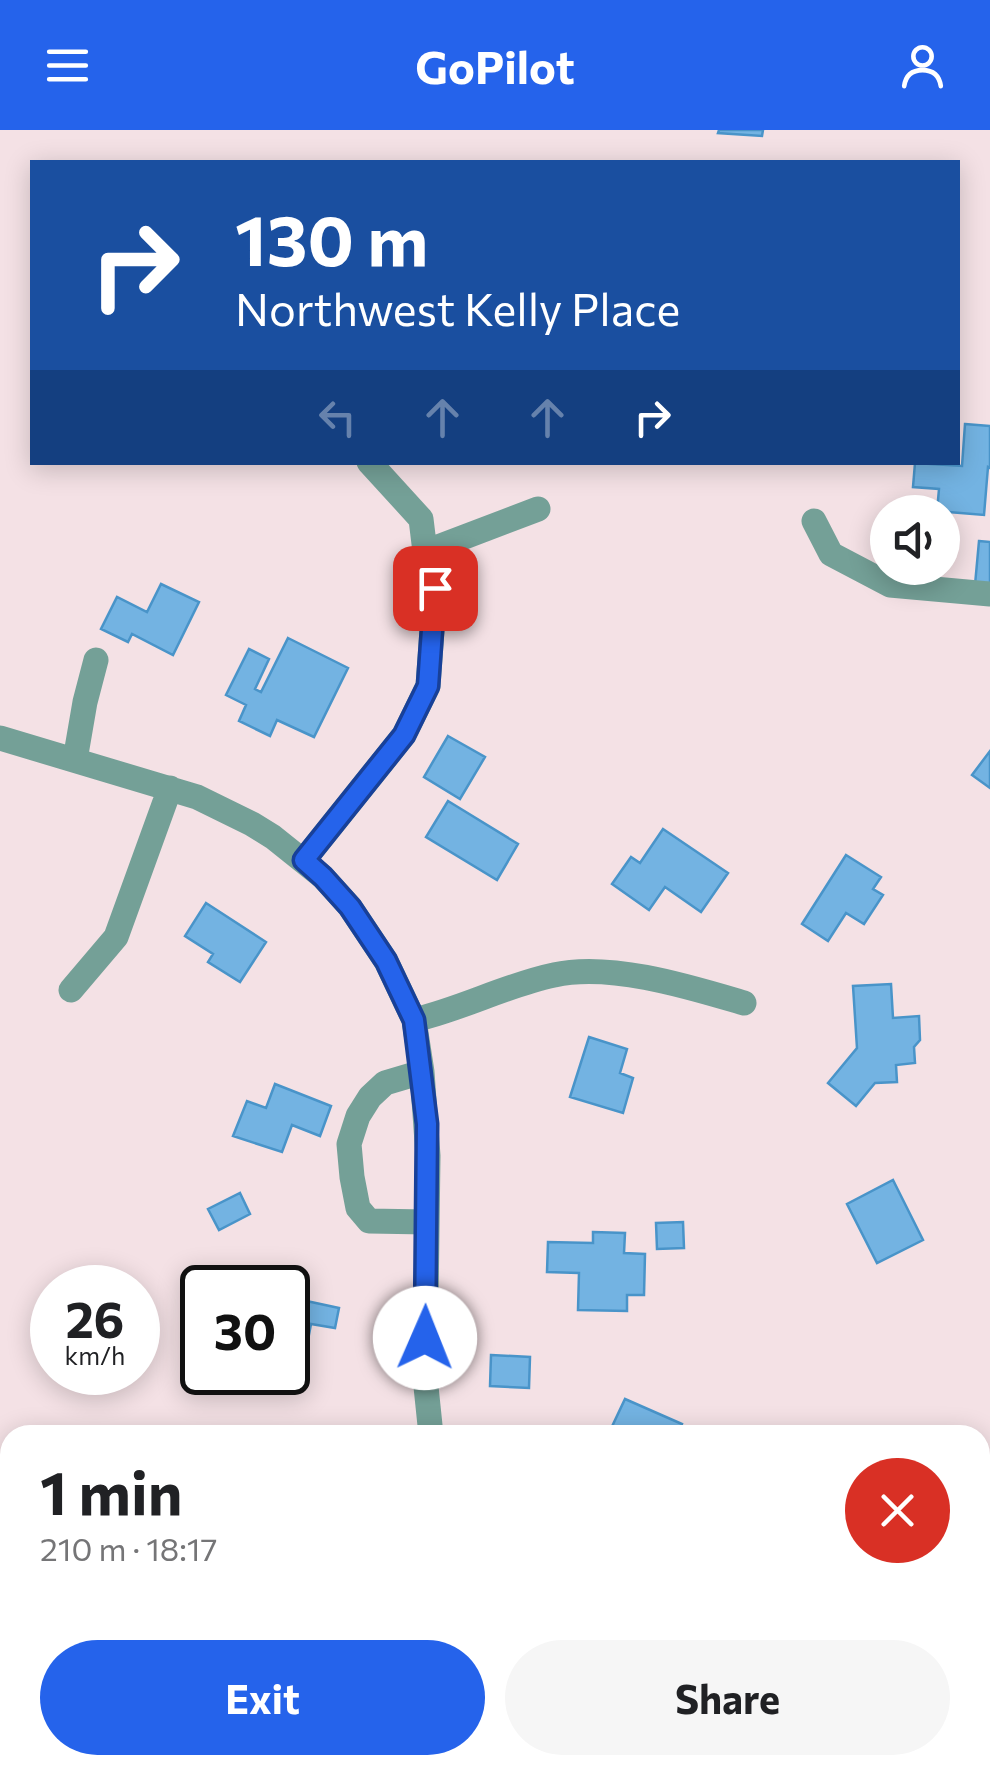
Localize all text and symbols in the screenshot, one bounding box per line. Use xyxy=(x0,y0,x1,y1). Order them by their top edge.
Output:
icon: menu xyxy=(40,38,95,93)
text: GoPilot xyxy=(415,38,575,93)
icon: person xyxy=(895,38,950,93)
text: 130 m xyxy=(235,195,428,280)
icon: right xyxy=(70,200,200,330)
text: Northwest Kelly Place xyxy=(235,280,680,335)
icon: left xyxy=(310,390,365,445)
icon: ahead xyxy=(415,390,470,445)
icon: ahead xyxy=(520,390,575,445)
icon: right xyxy=(625,390,680,445)
map controls xyxy=(870,495,960,585)
button: sound xyxy=(870,495,960,585)
pin xyxy=(393,546,478,631)
icon: arrive xyxy=(408,561,463,616)
speed limit sign: 30 xyxy=(180,1265,310,1395)
position arrow xyxy=(373,1286,477,1390)
text: 26 xyxy=(65,1287,124,1348)
text: km/h xyxy=(65,1340,125,1370)
text: 1 min xyxy=(40,1454,182,1527)
button: close xyxy=(845,1458,950,1563)
text: 210 m · 18:17 xyxy=(40,1528,217,1568)
button: Exit xyxy=(40,1640,485,1755)
button: Share xyxy=(505,1640,950,1755)

